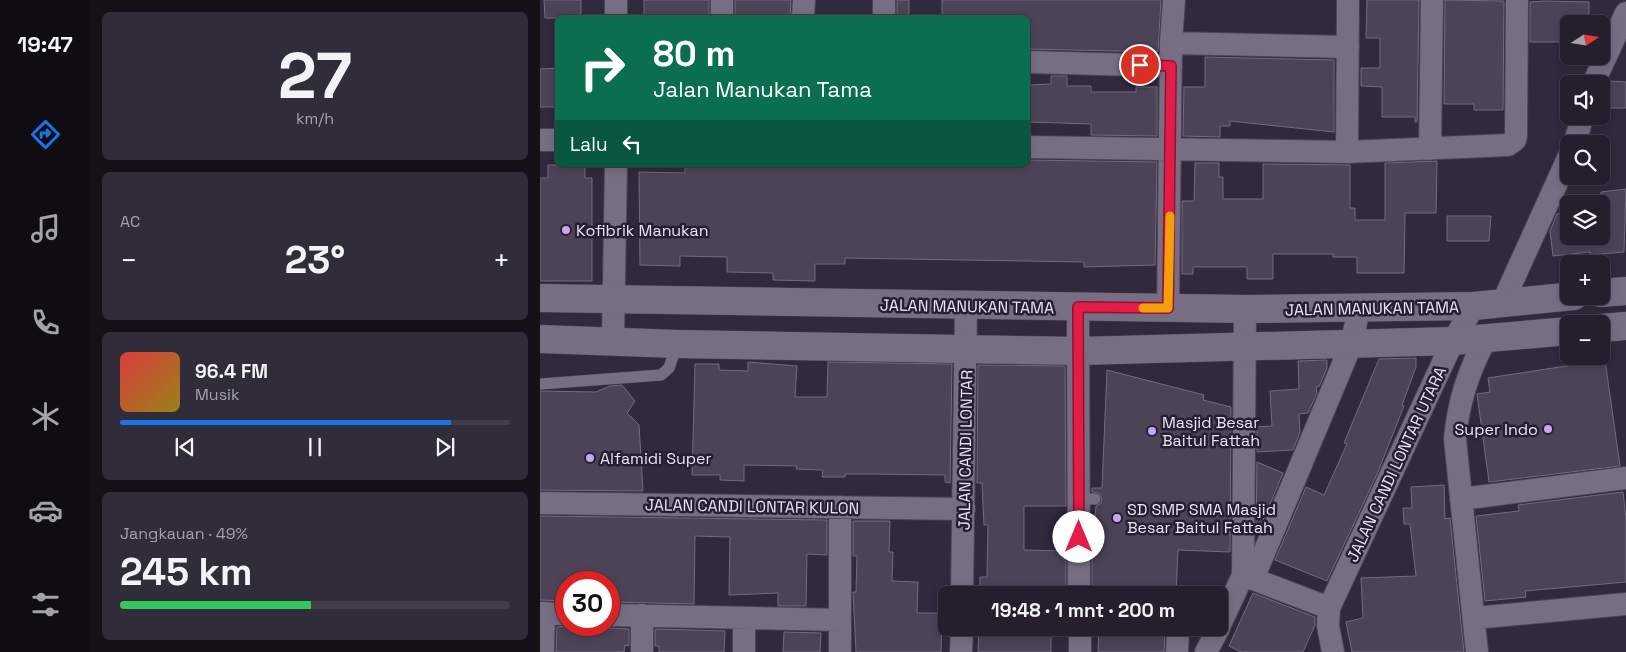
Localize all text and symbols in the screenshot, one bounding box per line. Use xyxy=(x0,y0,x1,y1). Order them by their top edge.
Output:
north arrow xyxy=(1560,15,1610,65)
map controls xyxy=(1560,15,1610,365)
text: 19:47 xyxy=(17,30,73,58)
text: 80 m xyxy=(653,32,735,76)
text: 27 xyxy=(278,34,352,117)
icon: right xyxy=(570,35,635,100)
pin xyxy=(1119,44,1161,86)
icon: arrive xyxy=(1126,51,1154,79)
text: Jalan Manukan Tama xyxy=(653,75,872,103)
button: sound xyxy=(1560,75,1610,125)
text: km/h xyxy=(296,108,334,129)
icon: directions xyxy=(28,117,63,152)
icon: left xyxy=(618,130,646,158)
text: Lalu xyxy=(570,132,608,157)
button: search xyxy=(1560,135,1610,185)
button: layers xyxy=(1560,195,1610,245)
icon: music xyxy=(28,211,63,246)
text: AC xyxy=(120,211,140,232)
place label: Kofibrik Manukan xyxy=(576,220,709,241)
marker: Kofibrik Manukan xyxy=(560,224,572,236)
text: 23° xyxy=(285,236,345,284)
text: − xyxy=(120,242,137,278)
text: + xyxy=(493,242,510,278)
button: + xyxy=(1560,255,1610,305)
street label: JALAN MANUKAN TAMA xyxy=(880,294,1054,319)
street label: JALAN MANUKAN TAMA xyxy=(1285,296,1459,321)
icon: phone xyxy=(28,305,63,340)
button: − xyxy=(1560,315,1610,365)
text: 96.4 FM xyxy=(195,359,268,384)
street label: JALAN CANDI LONTAR UTARA xyxy=(1342,363,1451,565)
street label: JALAN CANDI LONTAR xyxy=(954,370,977,530)
text: Musik xyxy=(195,384,240,405)
icon: climate xyxy=(28,399,63,434)
place label: Masjid Besar Baitul Fattah xyxy=(1162,412,1260,451)
place label: Super Indo xyxy=(1455,419,1538,440)
marker: Super Indo xyxy=(1542,423,1554,435)
marker: Masjid Besar Baitul Fattah xyxy=(1146,425,1158,437)
icon: previous xyxy=(171,433,199,461)
icon: pause xyxy=(301,433,329,461)
icon: next xyxy=(431,433,459,461)
place label: Alfamidi Super xyxy=(600,448,712,469)
marker: Alfamidi Super xyxy=(584,452,596,464)
icon: car xyxy=(28,493,63,528)
street label: JALAN CANDI LONTAR KULON xyxy=(645,494,859,519)
place label: SD SMP SMA Masjid Besar Baitul Fattah xyxy=(1127,499,1276,538)
position arrow xyxy=(1052,510,1104,562)
marker: SD SMP SMA Masjid Besar Baitul Fattah xyxy=(1111,512,1123,524)
text: Jangkauan · 49% xyxy=(120,523,248,544)
text: 245 km xyxy=(120,548,252,596)
speed limit sign: 30 xyxy=(555,571,620,636)
icon: filters xyxy=(28,587,63,622)
text: 19:48 · 1 mnt · 200 m xyxy=(991,598,1175,623)

